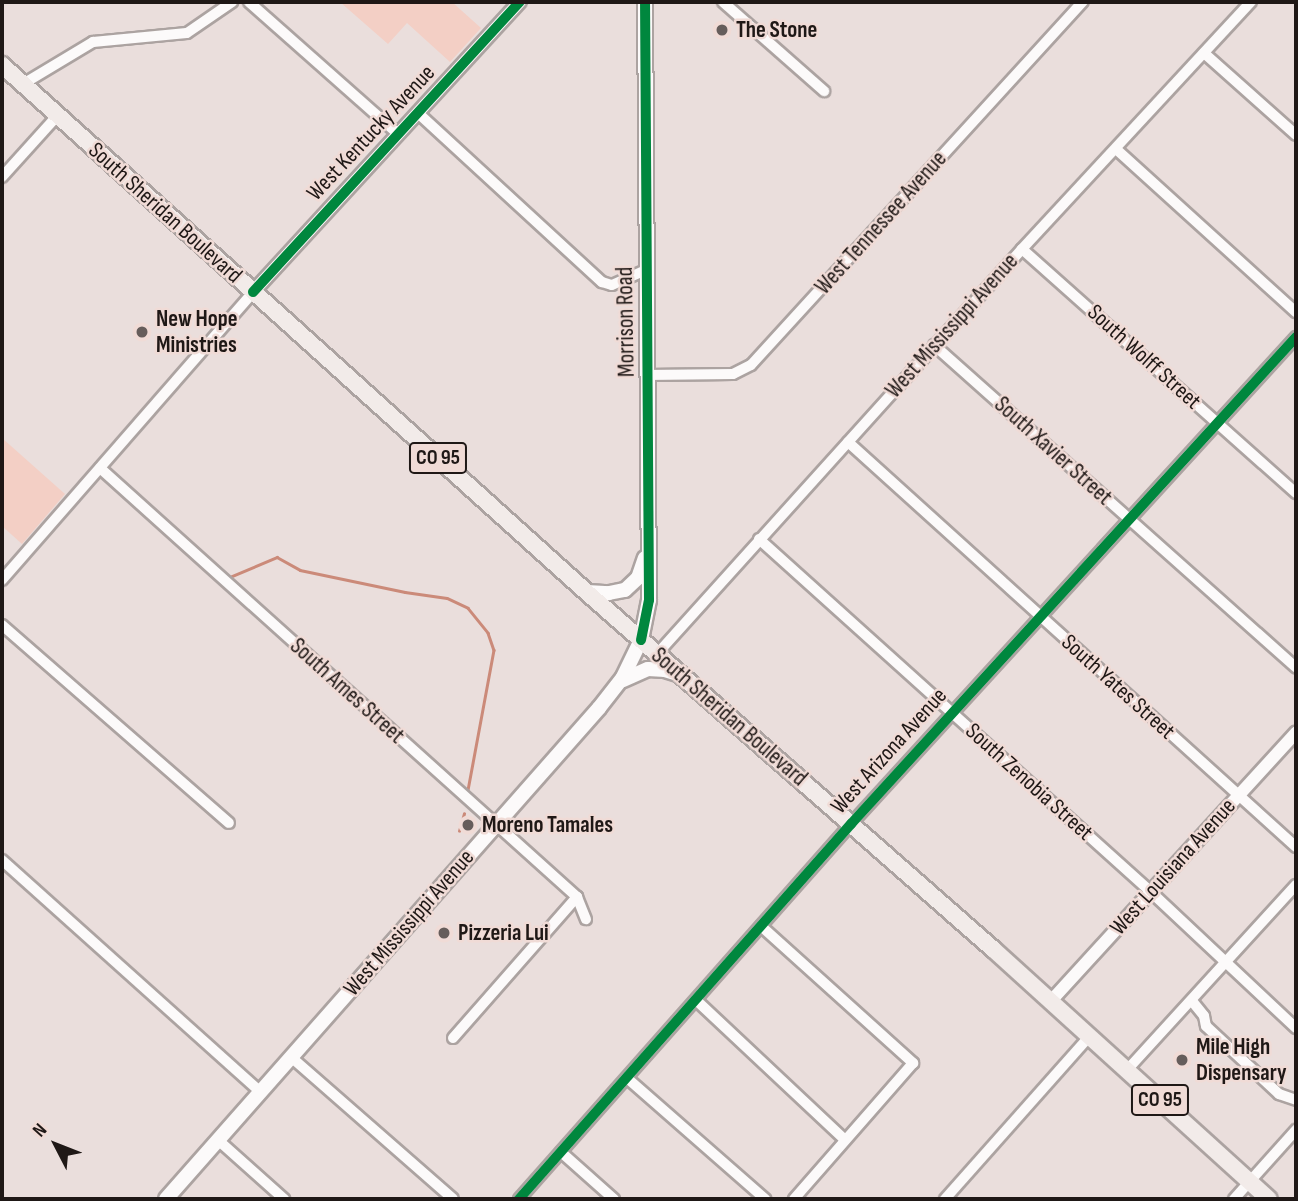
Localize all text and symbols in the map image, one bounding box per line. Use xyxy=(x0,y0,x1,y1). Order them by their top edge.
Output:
place label: The Stone xyxy=(736,16,817,44)
marker: The Stone xyxy=(714,22,730,38)
street label: West Kentucky Avenue xyxy=(301,59,441,207)
street label: South Sheridan Boulevard xyxy=(82,137,248,289)
street label: West Tennessee Avenue xyxy=(809,146,953,300)
street label: West Mississippi Avenue xyxy=(880,248,1024,404)
street label: Morrison Road xyxy=(611,267,641,377)
street label: South Wolff Street xyxy=(1082,299,1206,415)
place label: New Hope Ministries xyxy=(156,305,238,359)
marker: New Hope Ministries xyxy=(134,324,150,340)
street label: South Xavier Street xyxy=(988,391,1118,511)
road number: CO 95 xyxy=(408,440,468,476)
street label: South Yates Street xyxy=(1055,629,1181,745)
street label: South Ames Street xyxy=(284,632,410,750)
street label: South Sheridan Boulevard xyxy=(646,642,812,792)
street label: West Arizona Avenue xyxy=(825,682,953,820)
street label: South Zenobia Street xyxy=(960,718,1098,846)
street label: West Louisiana Avenue xyxy=(1104,793,1242,941)
place label: Moreno Tamales xyxy=(482,811,613,839)
marker: Moreno Tamales xyxy=(460,817,476,833)
street label: West Mississippi Avenue xyxy=(338,844,480,1002)
place label: Pizzeria Lui xyxy=(458,919,549,947)
marker: Pizzeria Lui xyxy=(436,925,452,941)
place label: Mile High Dispensary xyxy=(1196,1033,1287,1087)
marker: Mile High Dispensary xyxy=(1174,1052,1190,1068)
road number: CO 95 xyxy=(1130,1082,1190,1118)
north arrow xyxy=(21,1110,91,1180)
text: N xyxy=(28,1119,52,1142)

